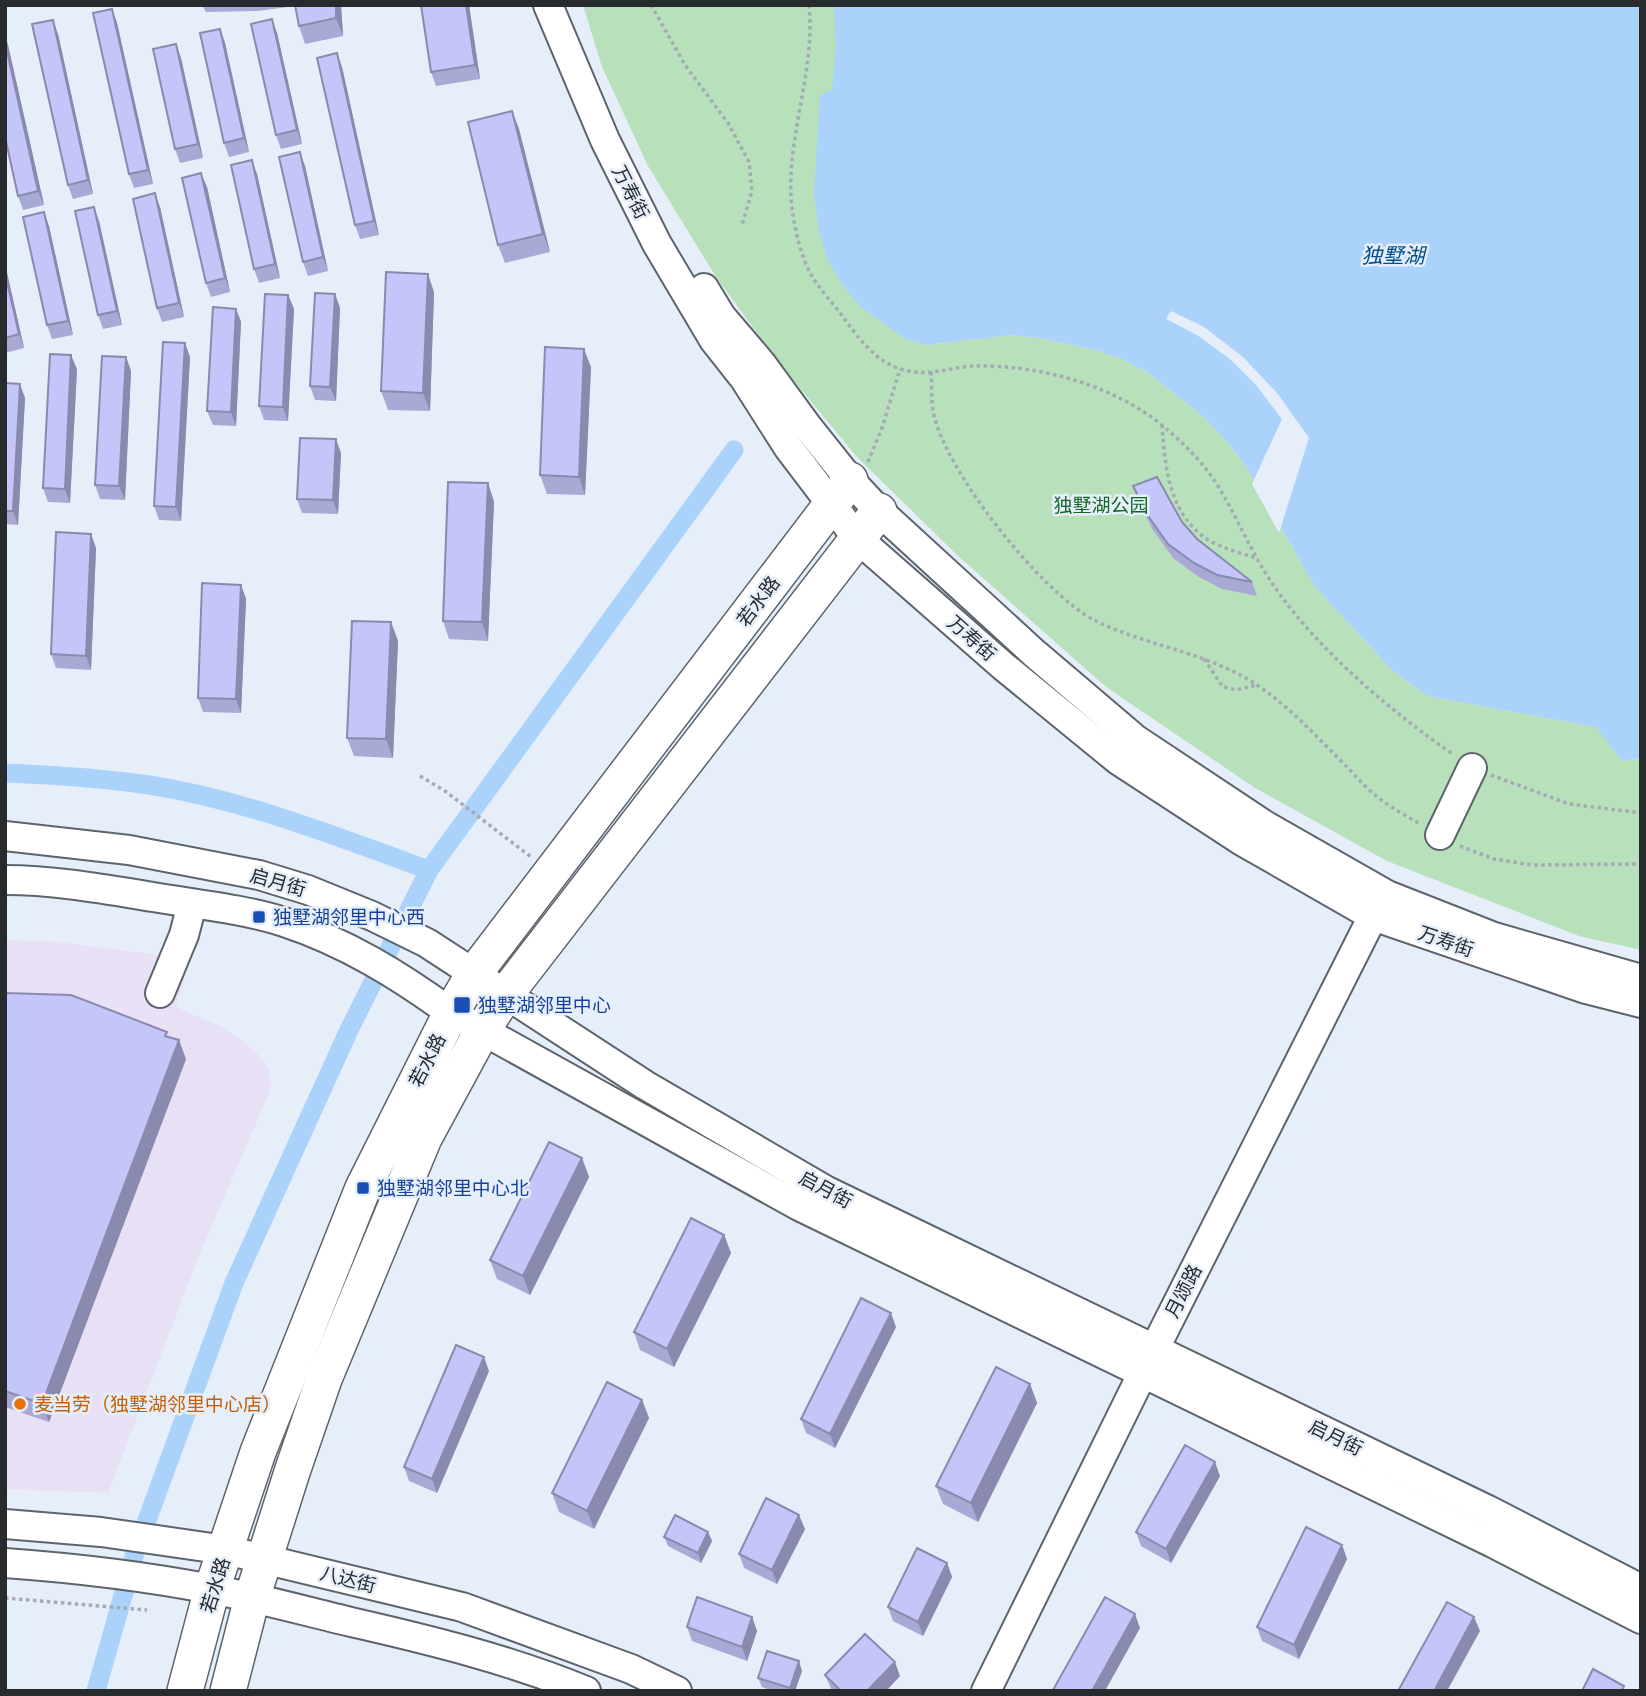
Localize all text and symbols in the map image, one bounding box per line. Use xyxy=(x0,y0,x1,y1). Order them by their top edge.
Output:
street label: 万寿街 xyxy=(606,161,656,223)
water label: 独墅湖 xyxy=(1362,241,1427,270)
park label: 独墅湖公园 xyxy=(1053,492,1149,518)
street label: 若水路 xyxy=(730,570,786,632)
street label: 万寿街 xyxy=(942,609,1002,667)
street label: 启月街 xyxy=(247,862,309,902)
place label: 独墅湖邻里中心西 xyxy=(273,904,425,930)
marker: 独墅湖邻里中心西 xyxy=(251,909,267,925)
street label: 万寿街 xyxy=(1415,919,1477,963)
place label: 独墅湖邻里中心 xyxy=(478,992,611,1018)
marker: 独墅湖邻里中心 xyxy=(452,995,472,1015)
street label: 若水路 xyxy=(402,1029,452,1091)
street label: 启月街 xyxy=(795,1164,857,1214)
place label: 独墅湖邻里中心北 xyxy=(377,1175,529,1201)
marker: 独墅湖邻里中心北 xyxy=(355,1180,371,1196)
street label: 月颂路 xyxy=(1158,1260,1208,1322)
place label: 麦当劳（独墅湖邻里中心店） xyxy=(34,1391,281,1417)
marker: 麦当劳（独墅湖邻里中心店） xyxy=(12,1396,28,1412)
street label: 启月街 xyxy=(1305,1413,1367,1461)
street label: 若水路 xyxy=(194,1554,236,1616)
street label: 八达街 xyxy=(317,1559,379,1599)

